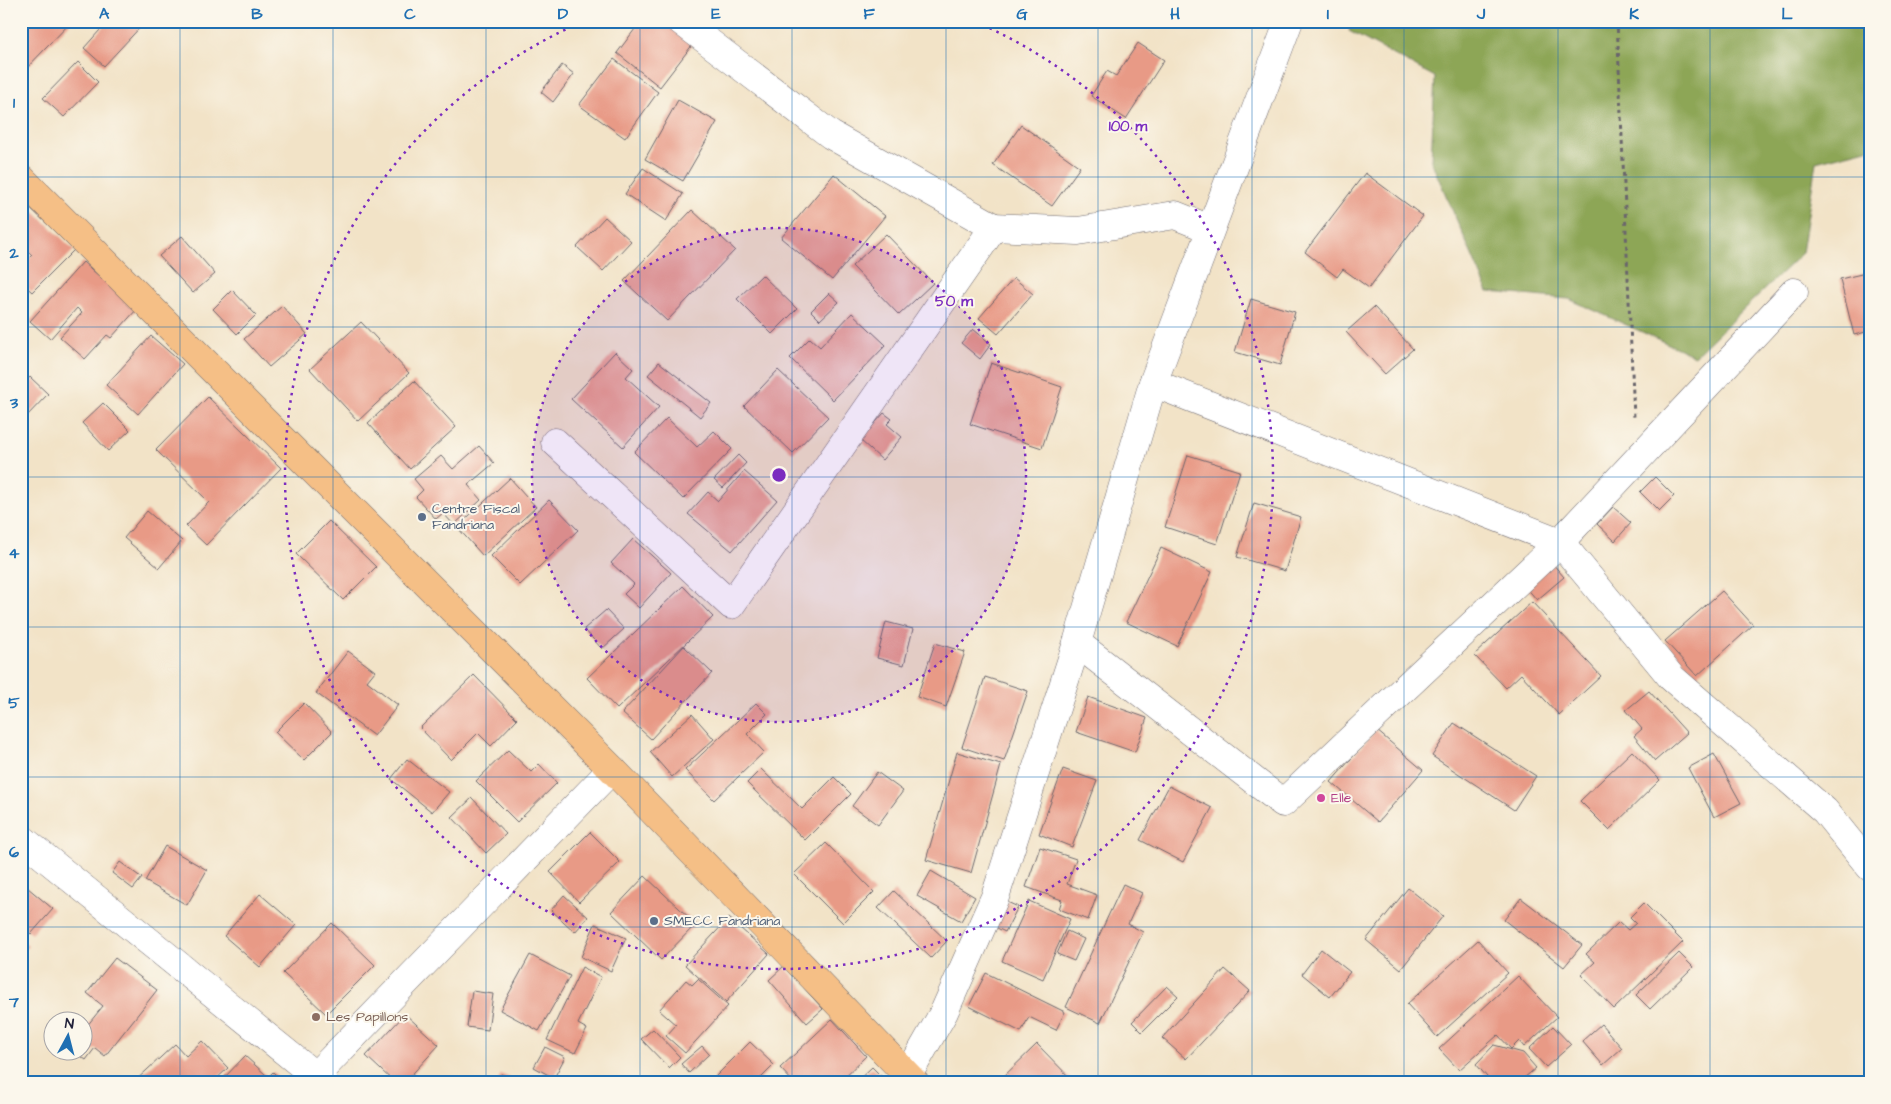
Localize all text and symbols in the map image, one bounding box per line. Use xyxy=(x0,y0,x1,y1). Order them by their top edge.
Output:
text: A xyxy=(99,3,110,25)
text: B xyxy=(251,3,263,25)
text: C xyxy=(404,3,416,25)
text: D xyxy=(558,3,569,25)
text: E xyxy=(711,3,721,25)
text: F xyxy=(863,3,875,25)
text: G xyxy=(1016,3,1028,25)
text: H xyxy=(1170,3,1180,25)
text: I xyxy=(1327,3,1329,25)
text: J xyxy=(1476,3,1486,25)
text: K xyxy=(1629,3,1639,25)
text: L xyxy=(1781,3,1793,25)
text: 1 xyxy=(13,92,16,114)
text: 100 m xyxy=(1109,116,1148,137)
text: 2 xyxy=(8,242,19,264)
text: 50 m xyxy=(935,291,973,312)
text: 3 xyxy=(9,392,19,414)
centre of rings xyxy=(770,466,788,484)
place label: Centre Fiscal Fandriana xyxy=(432,499,520,535)
marker: Centre Fiscal Fandriana xyxy=(416,511,428,523)
text: 4 xyxy=(9,542,20,564)
text: 5 xyxy=(8,692,20,714)
place label: Elle xyxy=(1331,788,1352,808)
marker: Elle xyxy=(1315,792,1327,804)
text: 6 xyxy=(9,841,19,863)
place label: SMECC Fandriana xyxy=(664,911,780,931)
marker: SMECC Fandriana xyxy=(648,915,660,927)
text: 7 xyxy=(8,991,19,1013)
place label: Les Papillons xyxy=(326,1007,408,1027)
marker: Les Papillons xyxy=(310,1011,322,1023)
north arrow xyxy=(42,1012,92,1062)
text: N xyxy=(64,1014,75,1035)

